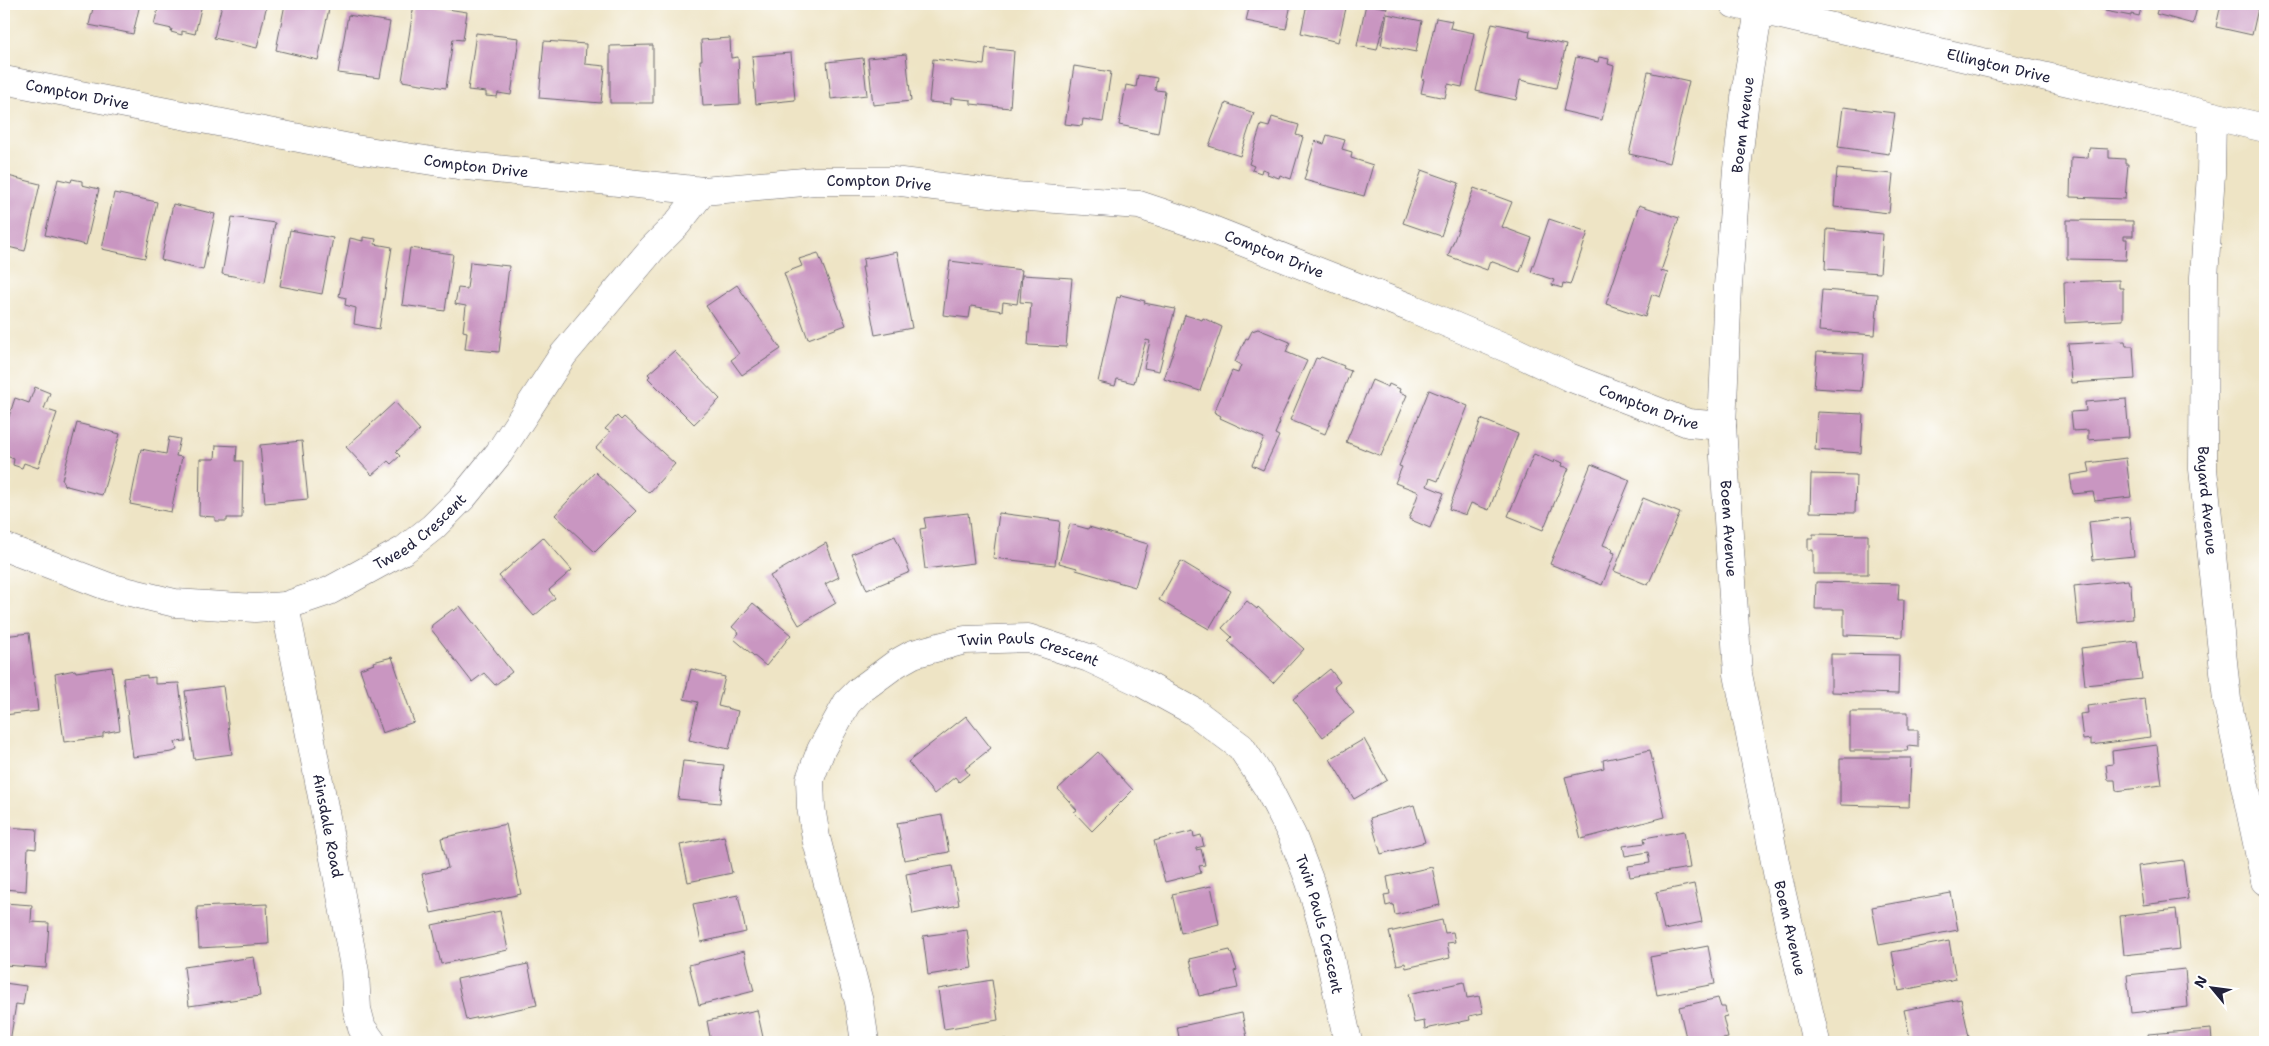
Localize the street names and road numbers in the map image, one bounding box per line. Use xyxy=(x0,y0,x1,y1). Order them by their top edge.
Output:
street label: Ellington Drive xyxy=(1945,44,2053,88)
street label: Compton Drive xyxy=(24,74,131,114)
street label: Boem Avenue xyxy=(1727,76,1759,174)
street label: Compton Drive xyxy=(422,150,529,182)
street label: Compton Drive xyxy=(826,171,933,196)
street label: Compton Drive xyxy=(1221,226,1327,283)
street label: Compton Drive xyxy=(1596,380,1700,434)
street label: Bayard Avenue xyxy=(2193,446,2222,556)
street label: Boem Avenue xyxy=(1716,480,1742,578)
street label: Tweed Crescent xyxy=(370,489,471,575)
street label: Twin Pauls Crescent xyxy=(956,628,1102,671)
street label: Ainsdale Road xyxy=(308,772,348,880)
street label: Twin Pauls Crescent xyxy=(1290,852,1347,996)
street label: Boem Avenue xyxy=(1769,879,1810,978)

